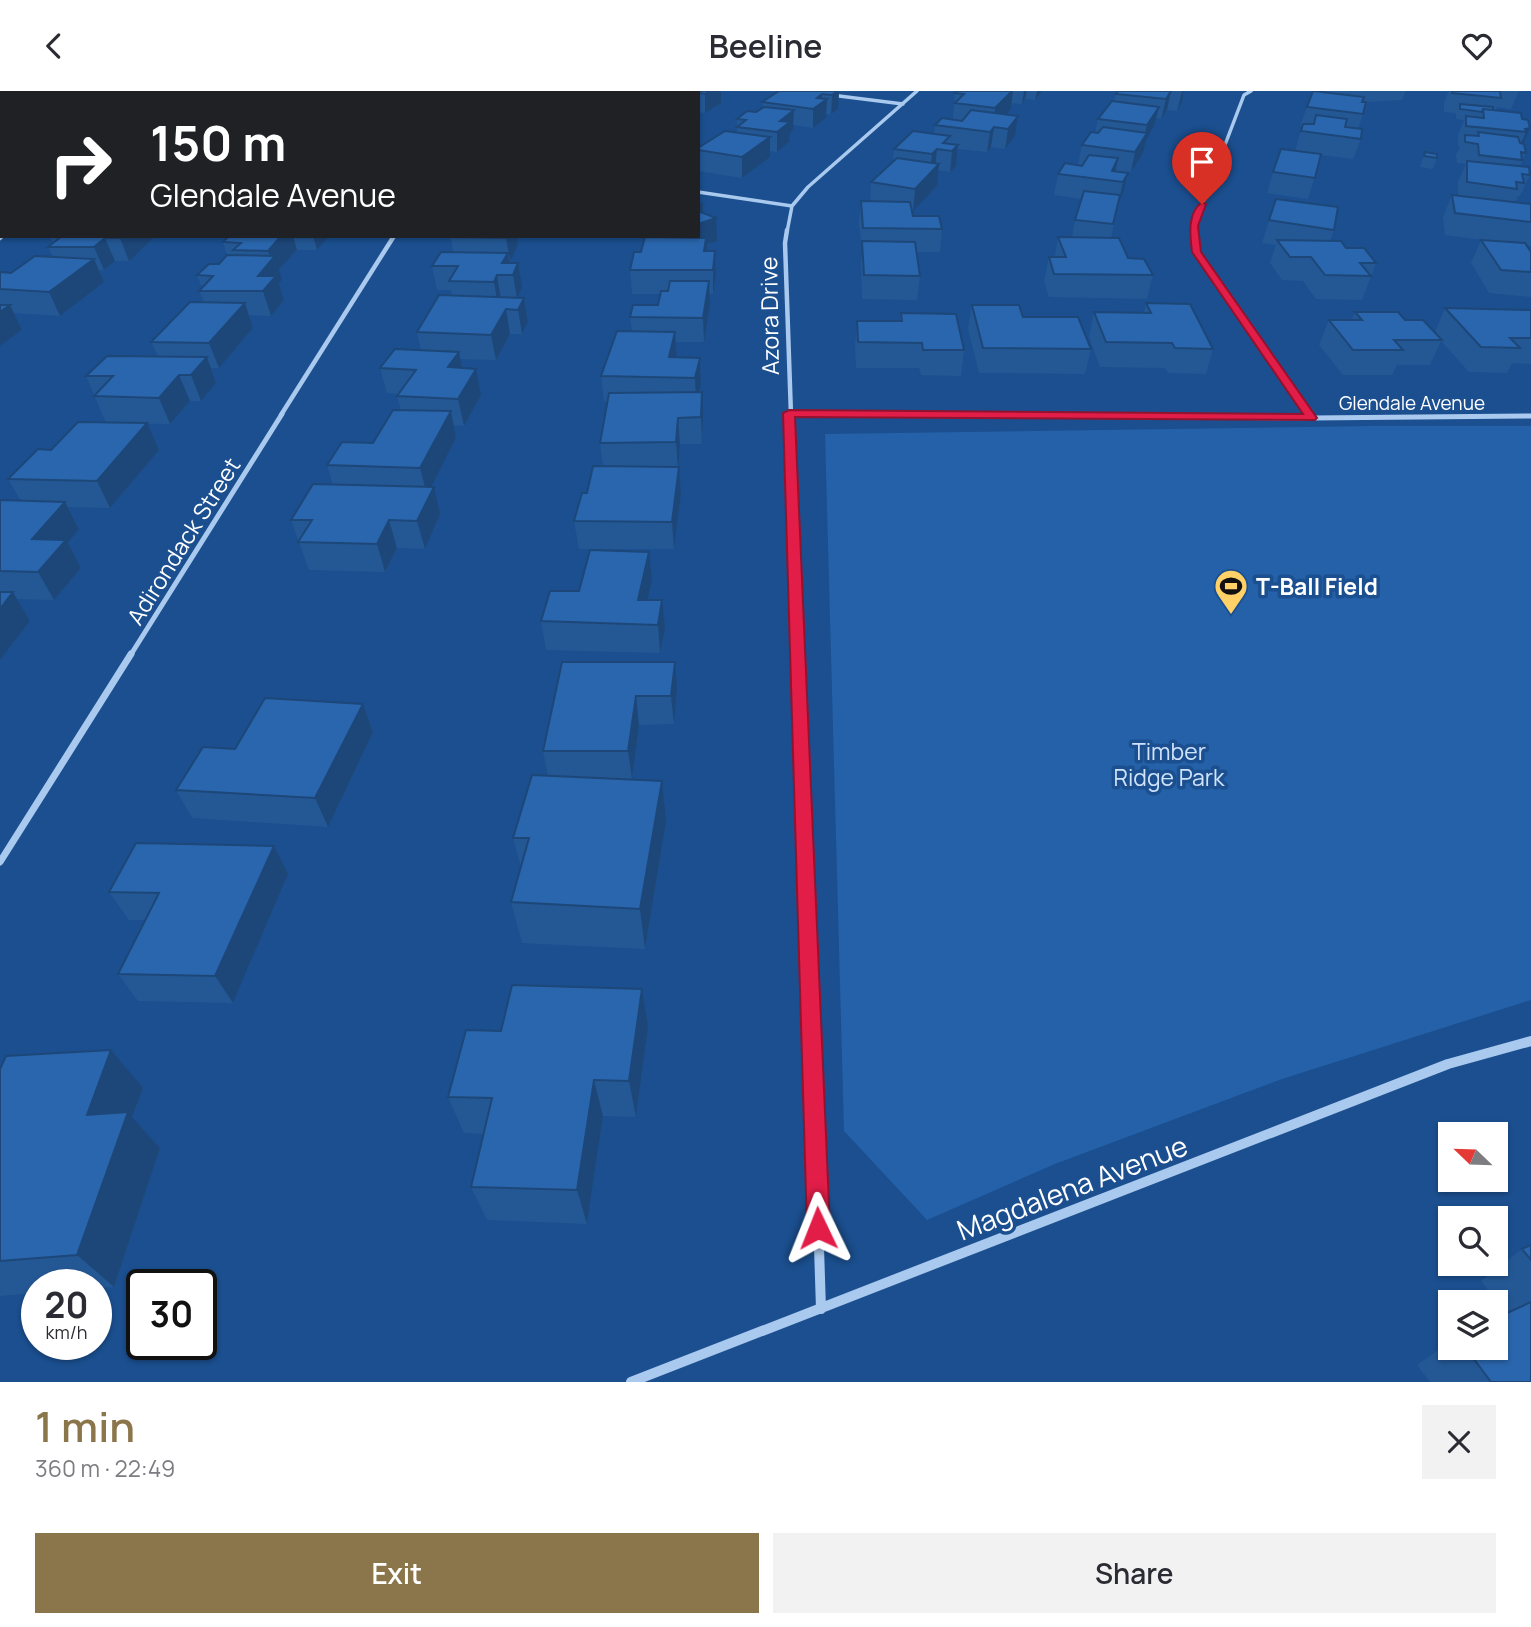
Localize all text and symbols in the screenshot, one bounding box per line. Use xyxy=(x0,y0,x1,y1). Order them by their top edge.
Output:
text: Beeline xyxy=(709,24,822,68)
icon: back xyxy=(35,27,73,65)
icon: heart xyxy=(1458,27,1496,65)
text: 150 m xyxy=(150,109,286,176)
icon: right xyxy=(35,119,126,210)
pin xyxy=(1172,132,1232,204)
icon: arrive xyxy=(1183,143,1221,181)
text: Glendale Avenue xyxy=(150,173,396,217)
street label: Azora Drive xyxy=(752,257,786,375)
street label: Glendale Avenue xyxy=(1339,390,1485,416)
street label: Adirondack Street xyxy=(119,451,247,631)
sports icon: T-Ball Field xyxy=(1212,567,1250,616)
place label: T-Ball Field xyxy=(1256,570,1378,602)
park label: Timber Ridge Park xyxy=(1114,735,1225,793)
north arrow xyxy=(1438,1122,1508,1192)
map controls xyxy=(1438,1122,1508,1360)
street label: Magdalena Avenue xyxy=(951,1126,1193,1248)
position arrow xyxy=(781,1191,855,1265)
button: search xyxy=(1438,1206,1508,1276)
speed limit sign: 30 xyxy=(126,1269,217,1360)
text: 20 xyxy=(45,1281,88,1329)
button: layers xyxy=(1438,1290,1508,1360)
text: km/h xyxy=(46,1320,87,1344)
text: 1 min xyxy=(35,1397,135,1455)
button: close xyxy=(1422,1405,1496,1479)
text: 360 m · 22:49 xyxy=(35,1452,175,1484)
button: Exit xyxy=(35,1533,759,1613)
button: Share xyxy=(773,1533,1496,1613)

